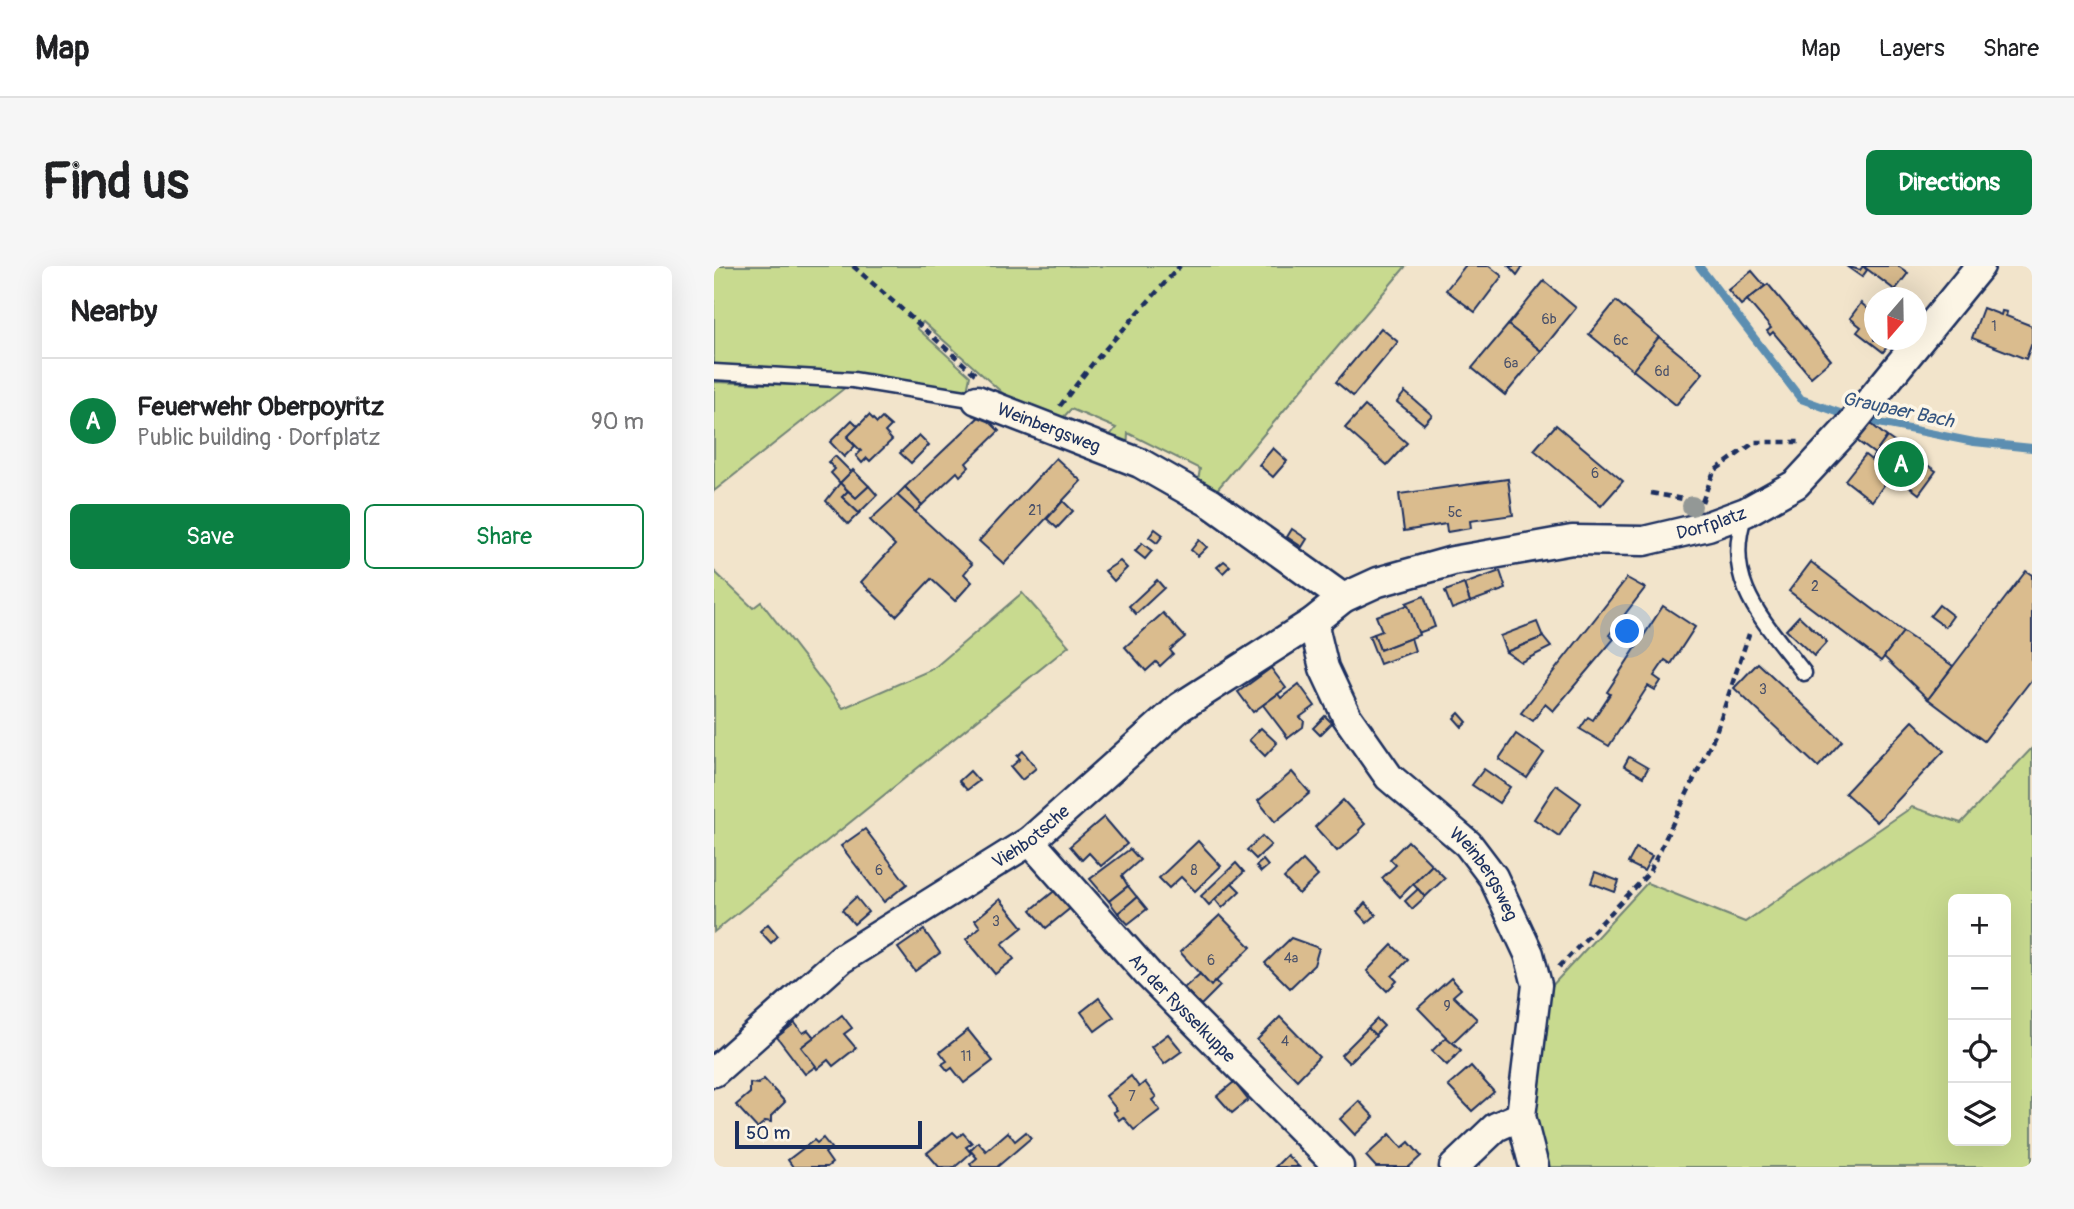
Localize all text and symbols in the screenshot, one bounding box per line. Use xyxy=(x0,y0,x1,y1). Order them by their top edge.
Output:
text: Map xyxy=(35,28,90,69)
text: Map xyxy=(1801,34,1841,63)
text: Layers xyxy=(1879,34,1945,63)
text: Share xyxy=(1983,34,2039,63)
button: Directions xyxy=(1866,150,2032,215)
text: Find us xyxy=(42,152,189,213)
north arrow xyxy=(1864,287,1927,350)
text: Nearby xyxy=(70,293,157,330)
house number: 6b xyxy=(1541,311,1557,328)
house number: 1 xyxy=(1991,318,1997,335)
house number: 6c xyxy=(1613,332,1629,349)
house number: 6a xyxy=(1504,355,1518,372)
house number: 6d xyxy=(1654,363,1670,380)
water label: Graupaer Bach xyxy=(1840,386,1957,434)
text: Feuerwehr Oberpoyritz xyxy=(137,391,384,423)
street label: Weinbergsweg xyxy=(994,397,1104,458)
text: A xyxy=(86,407,100,436)
text: 90 m xyxy=(591,407,644,436)
text: Public building · Dorfplatz xyxy=(137,423,380,452)
pin: A xyxy=(1878,438,1924,490)
house number: 6 xyxy=(1591,465,1599,482)
street label: Dorfplatz xyxy=(1674,501,1749,545)
house number: 21 xyxy=(1028,502,1042,519)
button: Save xyxy=(70,504,350,569)
button: Share xyxy=(364,504,644,569)
house number: 5c xyxy=(1448,504,1462,521)
house number: 2 xyxy=(1811,578,1819,595)
your location xyxy=(1610,614,1644,648)
house number: 3 xyxy=(1759,681,1767,698)
street label: Viehbotsche xyxy=(988,800,1074,873)
street label: Weinbergsweg xyxy=(1445,822,1523,924)
house number: 6 xyxy=(875,862,883,879)
house number: 8 xyxy=(1190,862,1198,879)
map controls xyxy=(1948,894,2011,1146)
button: + xyxy=(1948,894,2011,957)
house number: 3 xyxy=(992,913,1000,930)
street label: An der Rysselkuppe xyxy=(1124,949,1241,1068)
house number: 4a xyxy=(1284,950,1298,967)
house number: 6 xyxy=(1207,952,1215,969)
button: − xyxy=(1948,957,2011,1020)
house number: 9 xyxy=(1443,998,1451,1015)
button: locate xyxy=(1948,1020,2011,1083)
house number: 4 xyxy=(1281,1033,1289,1050)
house number: 11 xyxy=(961,1048,971,1065)
button: layers xyxy=(1948,1083,2011,1146)
house number: 7 xyxy=(1128,1088,1136,1105)
scale bar xyxy=(735,1118,922,1150)
text: 50 m xyxy=(746,1121,790,1145)

